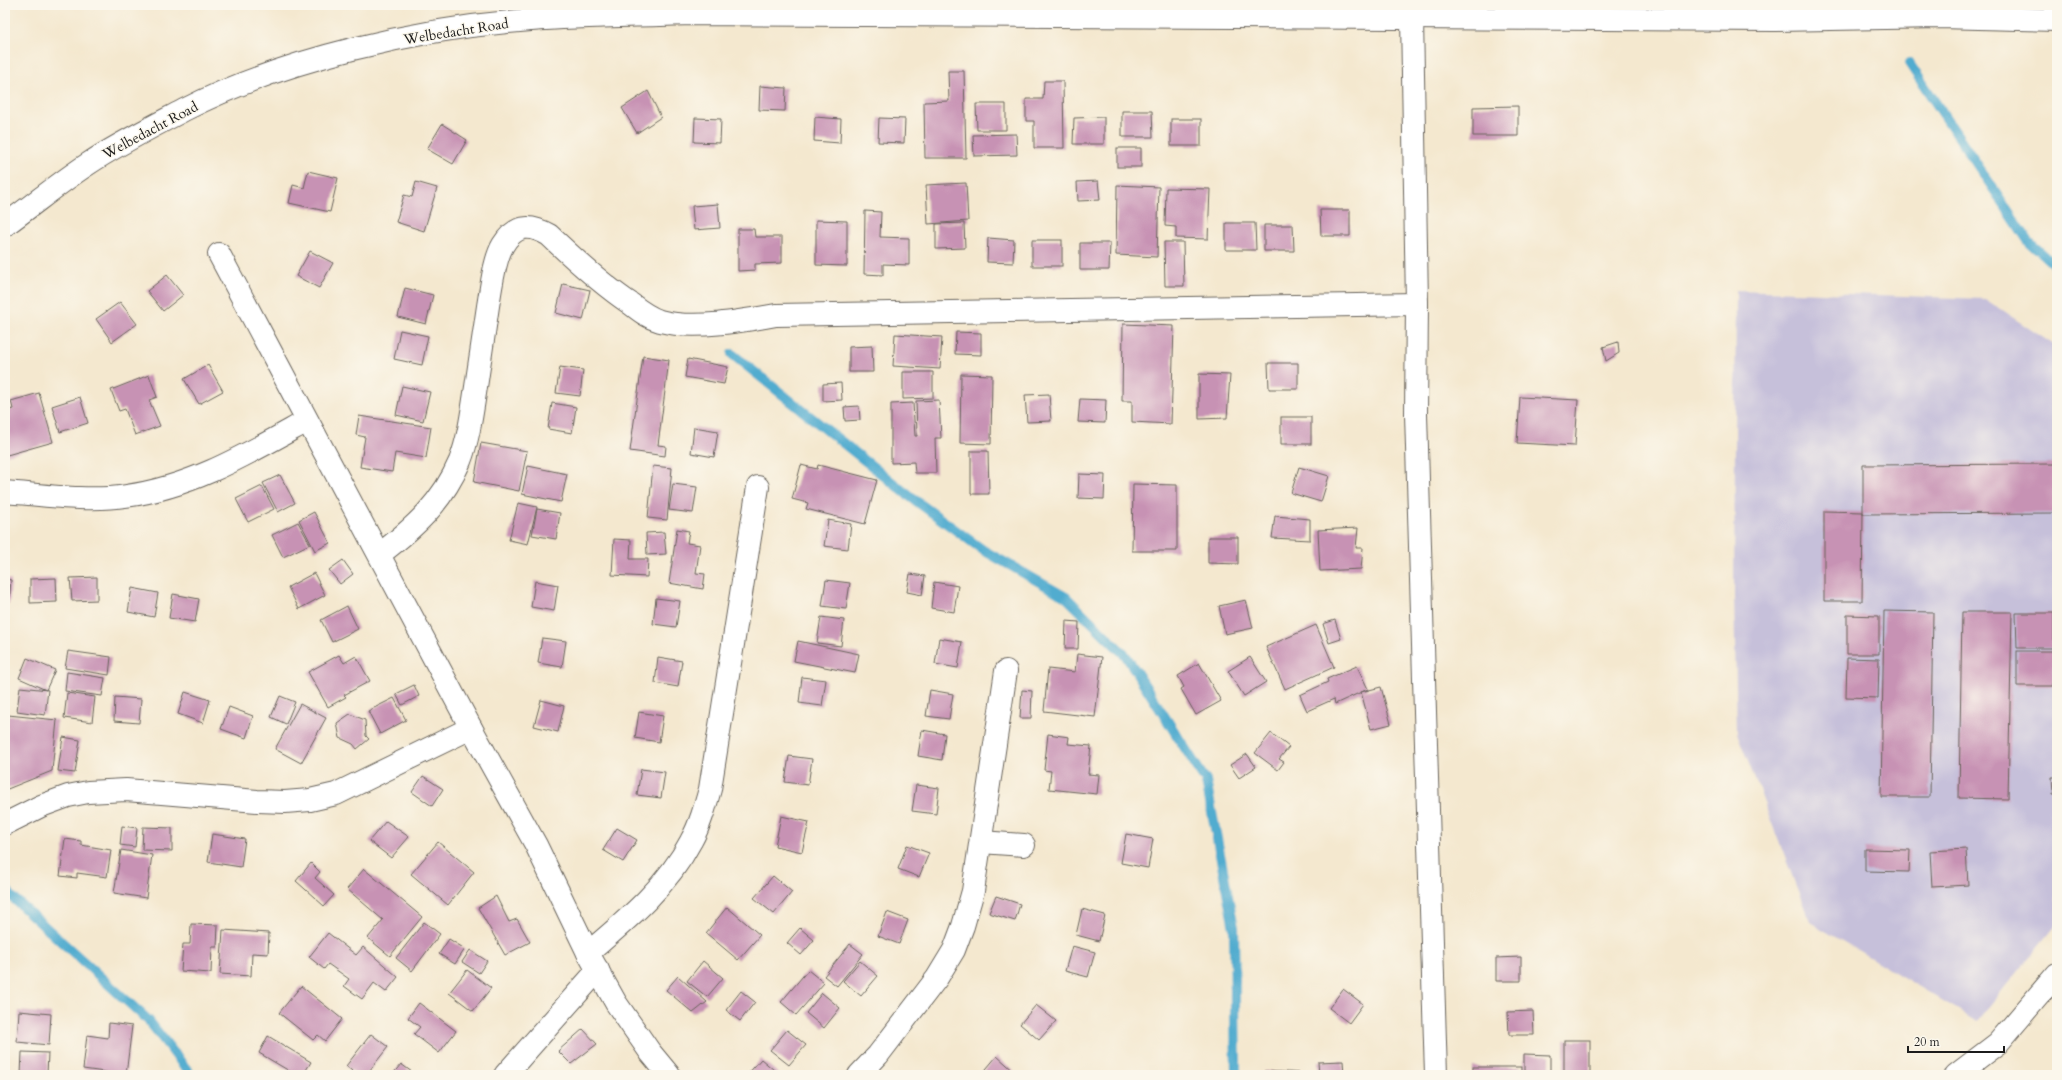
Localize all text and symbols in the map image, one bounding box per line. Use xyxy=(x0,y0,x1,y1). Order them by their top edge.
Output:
street label: Welbedacht Road xyxy=(401,14,510,49)
street label: Welbedacht Road xyxy=(98,97,202,164)
scale bar xyxy=(1908,1028,2004,1054)
text: 20 m xyxy=(1914,1034,1941,1050)

